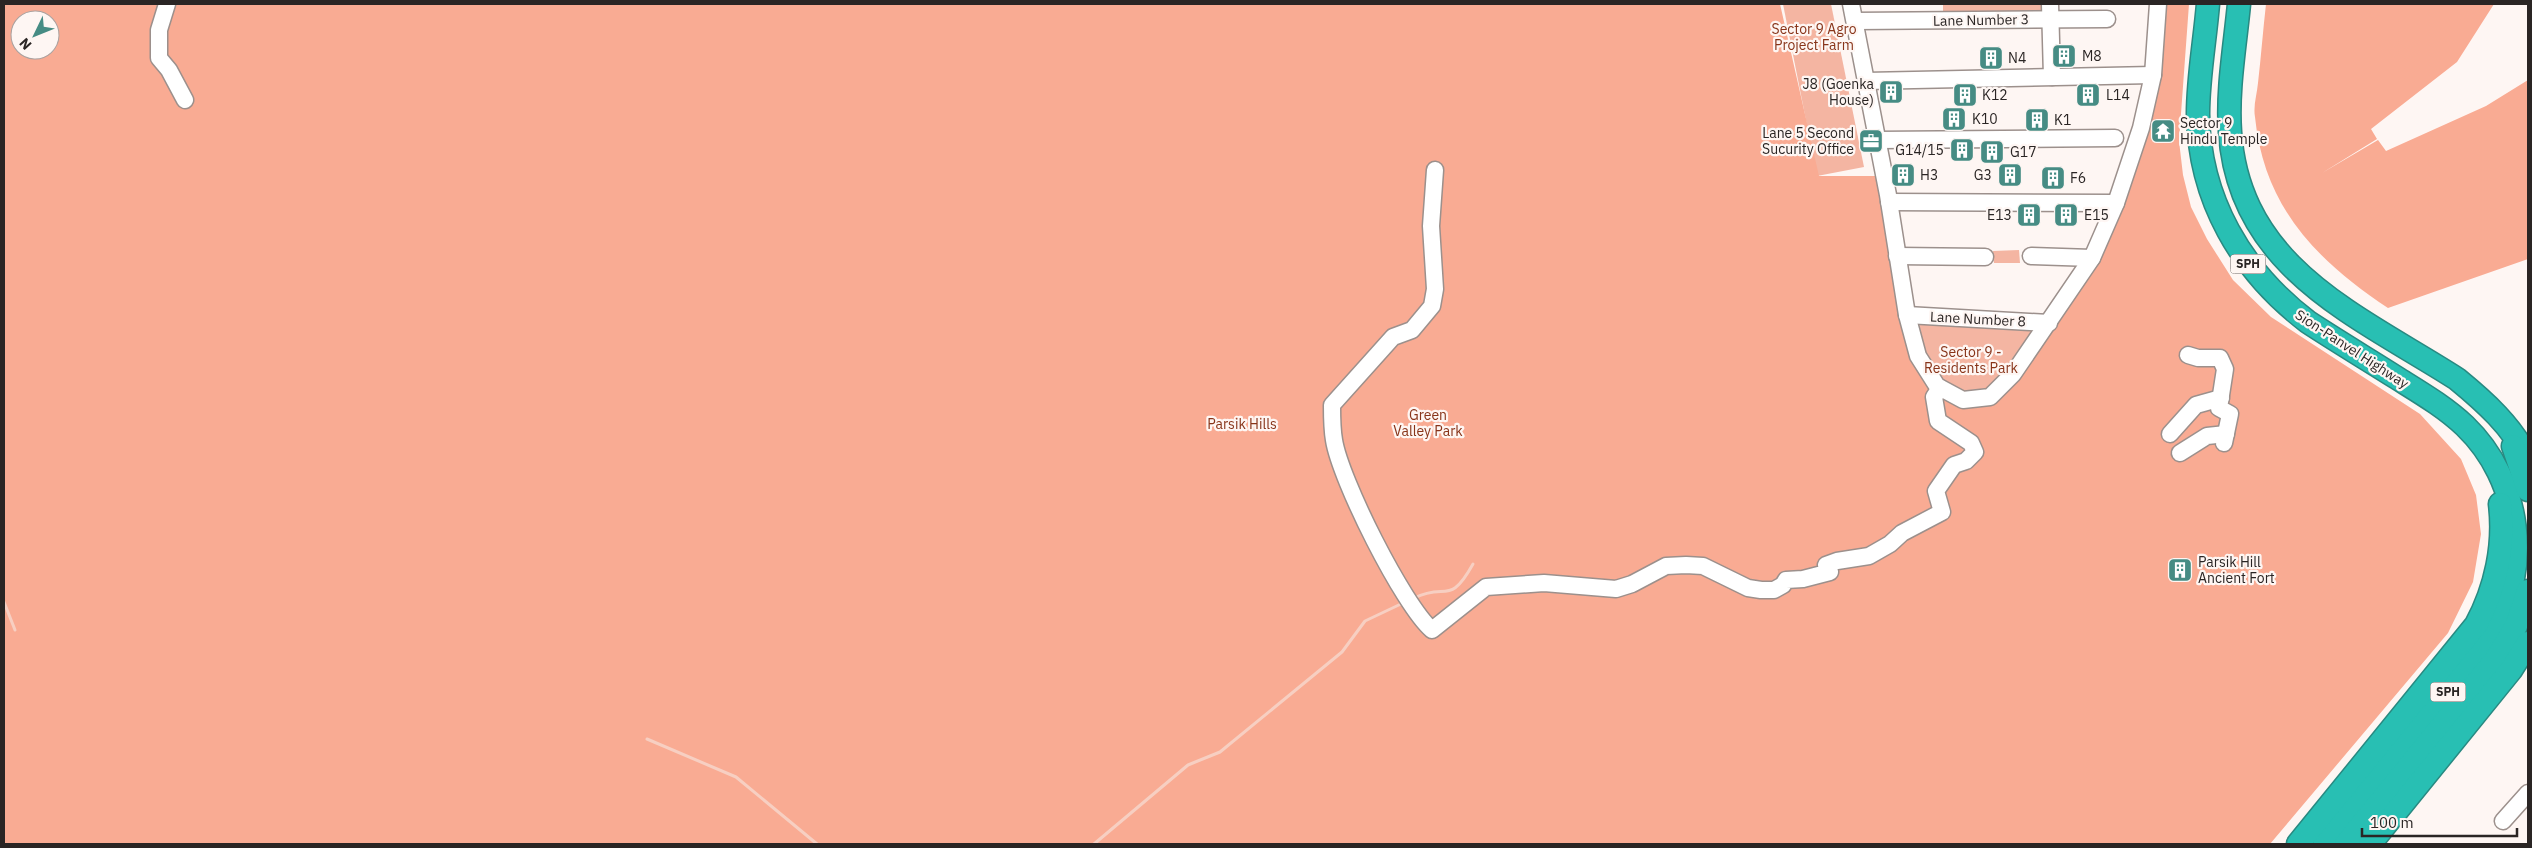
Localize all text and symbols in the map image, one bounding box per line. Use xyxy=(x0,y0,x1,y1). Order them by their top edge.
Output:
north arrow xyxy=(10,10,60,60)
street label: Lane Number 3 xyxy=(1933,10,2029,30)
park label: Sector 9 Agro Project Farm xyxy=(1772,20,1857,54)
text: N xyxy=(15,34,36,54)
building icon: M8 xyxy=(2051,43,2077,69)
building icon: N4 xyxy=(1978,45,2004,71)
place label: M8 xyxy=(2082,47,2102,65)
place label: N4 xyxy=(2008,49,2026,67)
place label: J8 (Goenka House) xyxy=(1802,75,1875,109)
building icon: J8 (Goenka House) xyxy=(1878,79,1904,105)
building icon: K12 xyxy=(1952,82,1978,108)
building icon: L14 xyxy=(2075,82,2101,108)
place label: K12 xyxy=(1982,86,2008,104)
place label: L14 xyxy=(2106,86,2130,104)
building icon: K10 xyxy=(1941,106,1967,132)
building icon: K1 xyxy=(2024,107,2050,133)
place label: K10 xyxy=(1972,110,1998,128)
place label: K1 xyxy=(2054,111,2071,129)
place label: Sector 9 Hindu Temple xyxy=(2180,114,2268,148)
temple icon: Sector 9 Hindu Temple xyxy=(2150,118,2176,144)
place label: Lane 5 Second Sucurity Office xyxy=(1762,124,1854,158)
office icon: Lane 5 Second Sucurity Office xyxy=(1858,128,1884,154)
building icon: G14/15 xyxy=(1949,137,1975,163)
building icon: G17 xyxy=(1979,139,2005,165)
place label: G14/15 xyxy=(1895,141,1944,159)
place label: G17 xyxy=(2010,143,2037,161)
building icon: H3 xyxy=(1890,162,1916,188)
building icon: G3 xyxy=(1997,162,2023,188)
building icon: F6 xyxy=(2040,165,2066,191)
place label: H3 xyxy=(1920,166,1938,184)
place label: G3 xyxy=(1974,166,1992,184)
place label: F6 xyxy=(2070,169,2086,187)
building icon: E13 xyxy=(2016,202,2042,228)
building icon: E15 xyxy=(2053,202,2079,228)
place label: E13 xyxy=(1987,206,2012,224)
place label: E15 xyxy=(2084,206,2109,224)
road number: SPH xyxy=(2230,254,2266,274)
street label: Sion-Panvel Highway xyxy=(2292,306,2412,392)
street label: Lane Number 8 xyxy=(1930,307,2026,331)
park label: Sector 9 - Residents Park xyxy=(1924,343,2019,377)
park label: Green Valley Park xyxy=(1393,406,1463,440)
park label: Parsik Hills xyxy=(1207,415,1277,433)
place label: Parsik Hill Ancient Fort xyxy=(2198,553,2275,587)
building icon: Parsik Hill Ancient Fort xyxy=(2167,557,2193,583)
road number: SPH xyxy=(2430,682,2466,702)
scale bar xyxy=(2362,806,2517,838)
text: 100 m xyxy=(2370,813,2414,832)

